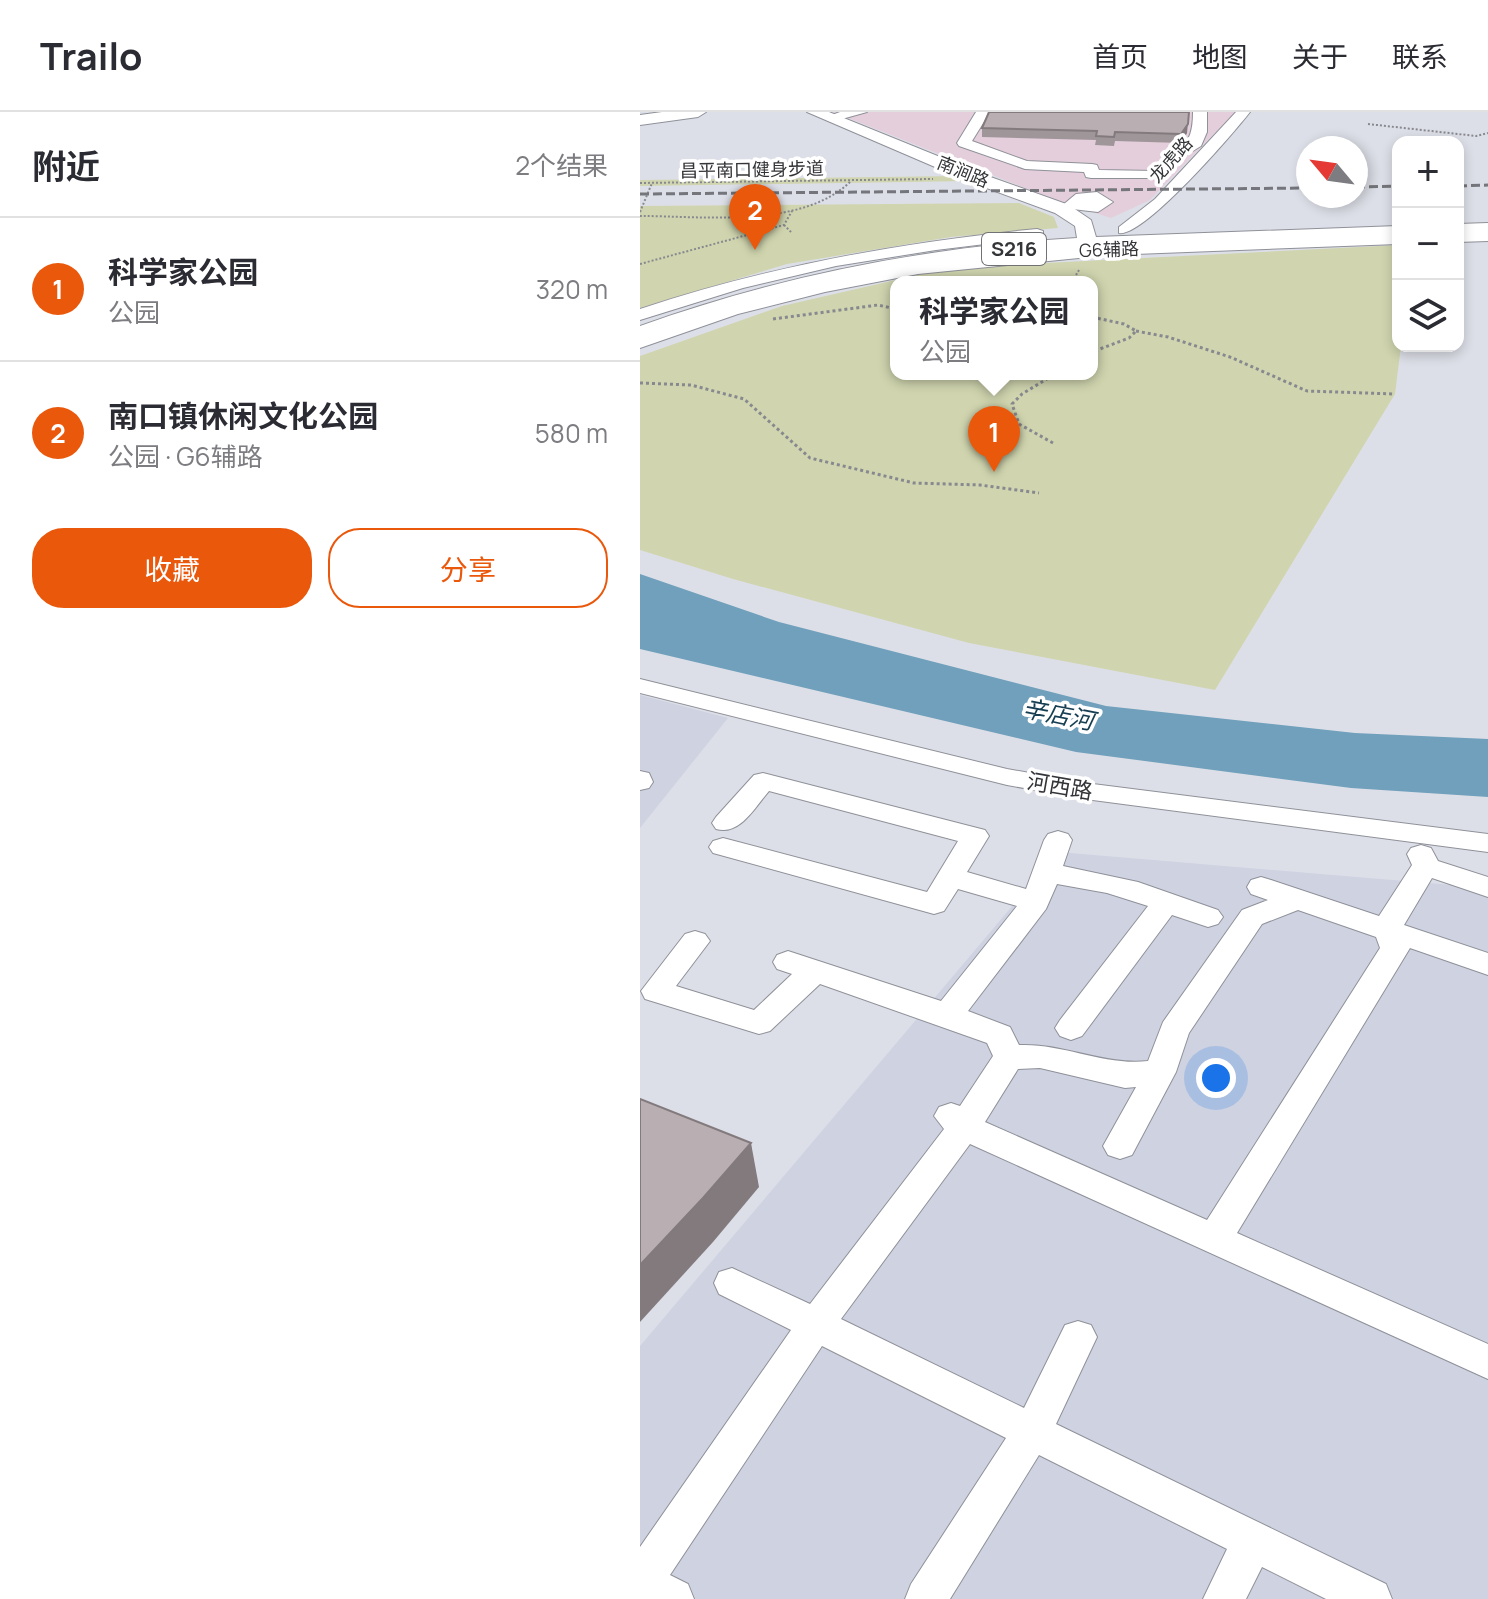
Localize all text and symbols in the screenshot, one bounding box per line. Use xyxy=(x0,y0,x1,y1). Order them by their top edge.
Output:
text: Trailo xyxy=(40,29,143,81)
text: 首页 xyxy=(1092,37,1148,75)
text: 地图 xyxy=(1192,37,1248,75)
text: 关于 xyxy=(1292,37,1348,75)
text: 联系 xyxy=(1392,37,1448,75)
street label: 龙虎路 xyxy=(1143,131,1197,187)
north arrow xyxy=(1296,136,1368,208)
map controls xyxy=(1392,136,1464,352)
button: + xyxy=(1392,136,1464,208)
text: 附近 xyxy=(32,143,100,189)
text: 2个结果 xyxy=(515,147,608,183)
street label: 南涧路 xyxy=(934,150,993,192)
street label: 昌平南口健身步道 xyxy=(680,156,824,182)
pin: 2 xyxy=(729,184,781,250)
button: − xyxy=(1392,208,1464,280)
road number: S216 xyxy=(982,233,1046,265)
street label: G6辅路 xyxy=(1079,236,1139,262)
text: 科学家公园 xyxy=(108,251,258,292)
text: 1 xyxy=(52,271,64,307)
text: 320 m xyxy=(536,271,608,307)
popup xyxy=(890,276,1098,380)
button: layers xyxy=(1392,280,1464,352)
text: 科学家公园 xyxy=(919,290,1069,331)
text: 公园 xyxy=(108,294,160,330)
text: 公园 xyxy=(919,333,971,369)
text: 南口镇休闲文化公园 xyxy=(108,395,378,436)
pin: 1 xyxy=(968,406,1020,472)
text: 2 xyxy=(50,415,66,451)
text: 580 m xyxy=(535,415,608,451)
text: 公园 · G6辅路 xyxy=(108,438,263,474)
button: 收藏 xyxy=(32,528,312,608)
button: 分享 xyxy=(328,528,608,608)
water label: 辛店河 xyxy=(1020,690,1101,737)
street label: 河西路 xyxy=(1025,765,1095,807)
your location xyxy=(1196,1058,1236,1098)

